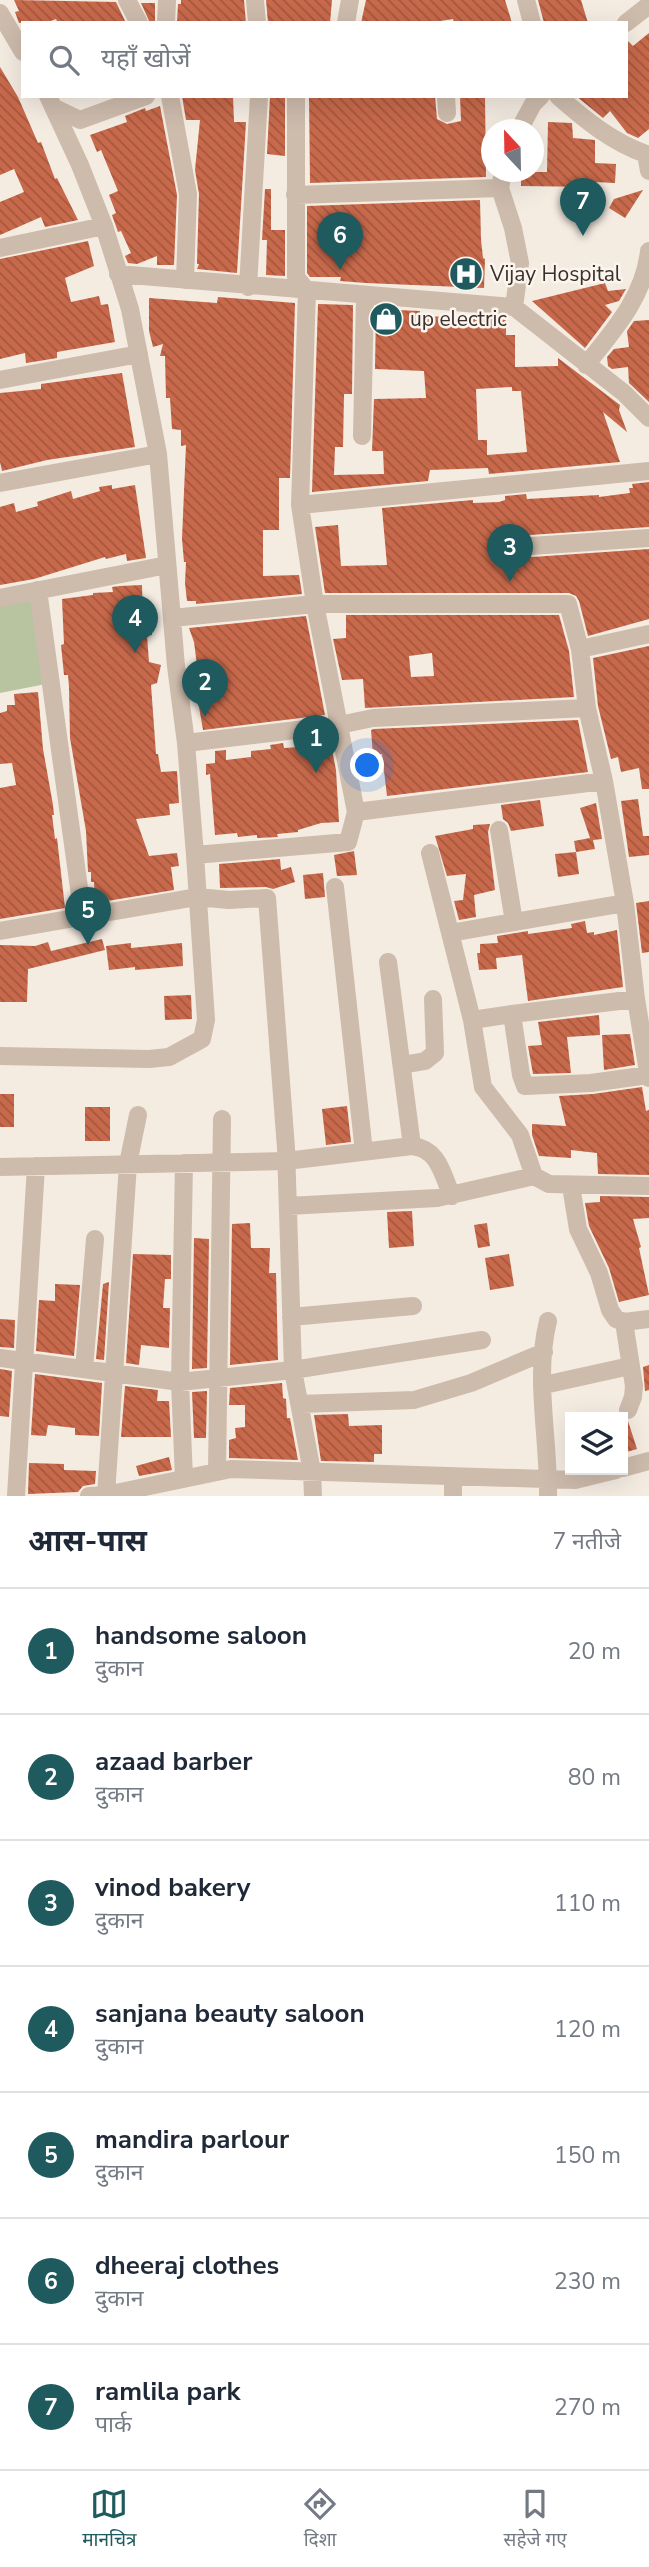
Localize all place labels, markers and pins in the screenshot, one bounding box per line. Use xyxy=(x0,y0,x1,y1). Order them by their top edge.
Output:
pin: 7 xyxy=(560,178,606,236)
pin: 6 xyxy=(317,212,363,270)
hospital icon: Vijay Hospital xyxy=(447,255,485,293)
place label: Vijay Hospital xyxy=(489,260,622,288)
shop icon: up electric xyxy=(367,300,405,338)
place label: up electric xyxy=(410,305,507,333)
pin: 3 xyxy=(487,524,533,582)
pin: 4 xyxy=(112,595,158,653)
pin: 2 xyxy=(182,659,228,717)
pin: 1 xyxy=(293,715,339,773)
pin: 5 xyxy=(65,887,111,945)

